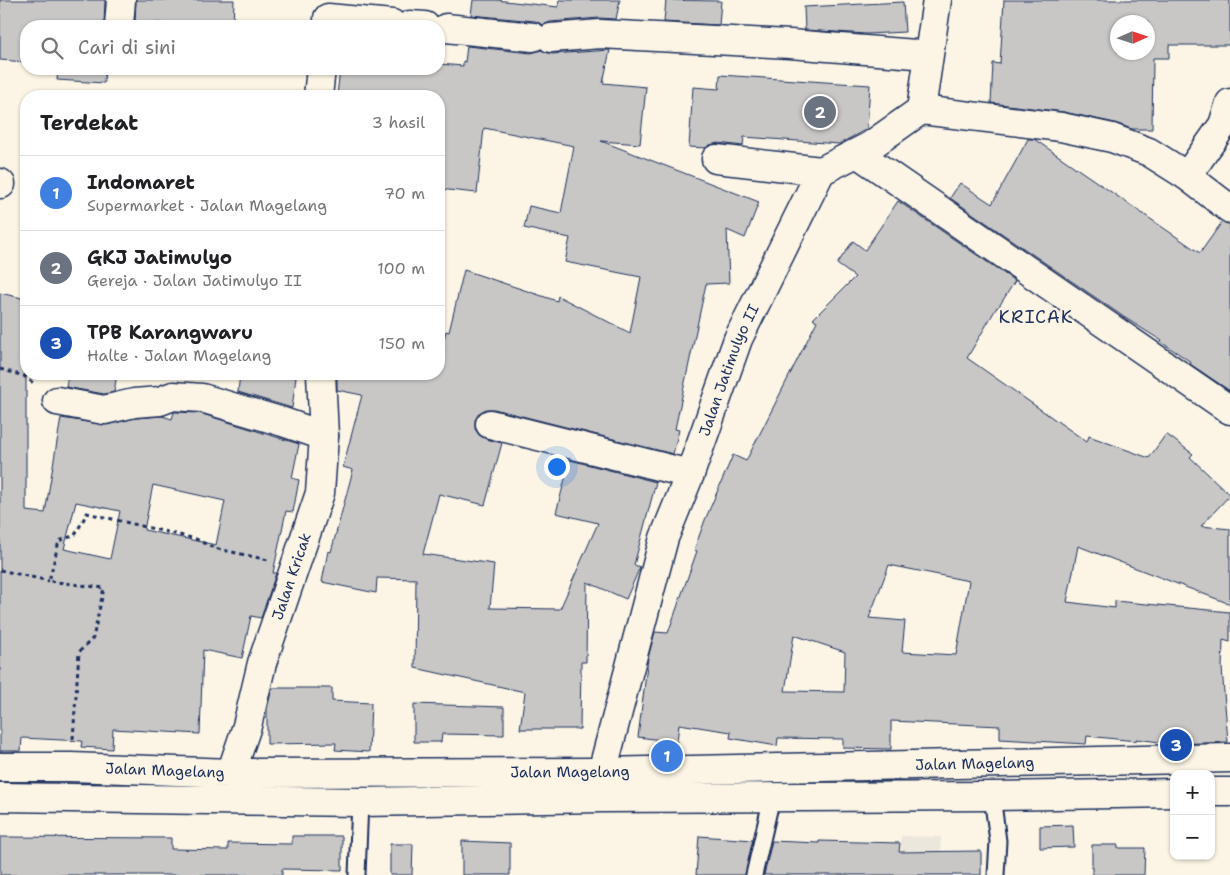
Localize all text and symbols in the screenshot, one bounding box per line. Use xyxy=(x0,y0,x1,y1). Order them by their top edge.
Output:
north arrow xyxy=(1110,15,1155,60)
search box xyxy=(20,20,445,75)
icon: search xyxy=(38,34,66,62)
text: Cari di sini xyxy=(78,35,176,60)
pin: 2 xyxy=(804,93,836,131)
text: Terdekat xyxy=(40,109,138,137)
text: 3 hasil xyxy=(372,112,425,133)
text: Indomaret xyxy=(87,170,195,195)
text: 1 xyxy=(52,183,60,204)
text: 70 m xyxy=(384,183,425,204)
text: Supermarket · Jalan Magelang xyxy=(87,195,327,216)
text: GKJ Jatimulyo xyxy=(87,245,232,270)
text: 2 xyxy=(50,258,62,279)
text: 100 m xyxy=(377,258,425,279)
text: Gereja · Jalan Jatimulyo II xyxy=(87,270,302,291)
street label: Jalan Jatimulyo II xyxy=(694,301,764,439)
district label: KRICAK xyxy=(999,305,1074,329)
text: TPB Karangwaru xyxy=(87,320,253,345)
text: 3 xyxy=(50,333,62,354)
text: 150 m xyxy=(378,333,425,354)
text: Halte · Jalan Magelang xyxy=(87,345,271,366)
your location xyxy=(544,454,570,480)
street label: Jalan Kricak xyxy=(267,530,316,623)
pin: 3 xyxy=(1160,726,1192,764)
pin: 1 xyxy=(651,737,683,775)
street label: Jalan Magelang xyxy=(915,752,1035,775)
street label: Jalan Magelang xyxy=(105,758,225,783)
street label: Jalan Magelang xyxy=(510,761,630,782)
map controls xyxy=(1170,770,1215,860)
button: + xyxy=(1170,770,1215,815)
button: − xyxy=(1170,815,1215,860)

